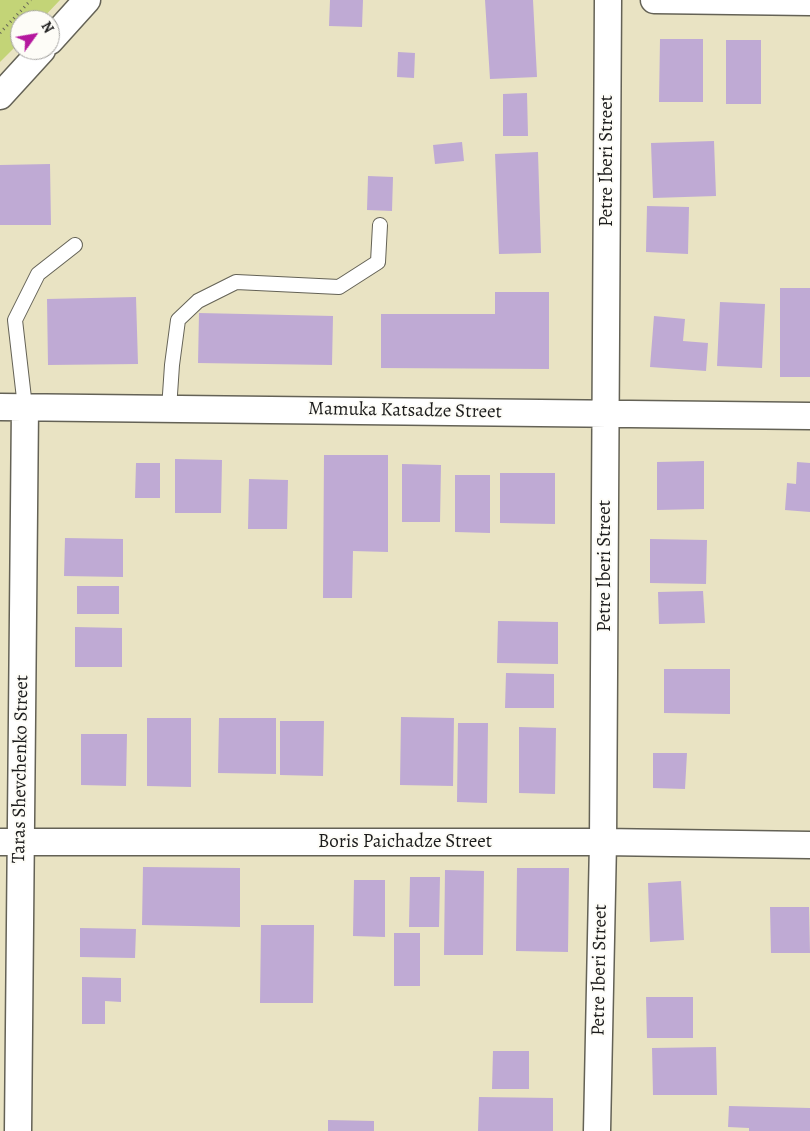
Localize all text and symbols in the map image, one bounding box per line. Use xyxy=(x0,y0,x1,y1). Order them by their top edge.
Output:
north arrow xyxy=(10,10,60,60)
text: N xyxy=(37,18,58,37)
street label: Petre Iberi Street xyxy=(596,95,618,227)
street label: Mamuka Katsadze Street xyxy=(308,398,502,424)
street label: Petre Iberi Street xyxy=(594,500,616,632)
street label: Taras Shevchenko Street xyxy=(8,675,34,863)
street label: Boris Paichadze Street xyxy=(318,831,492,853)
street label: Petre Iberi Street xyxy=(587,904,613,1036)

